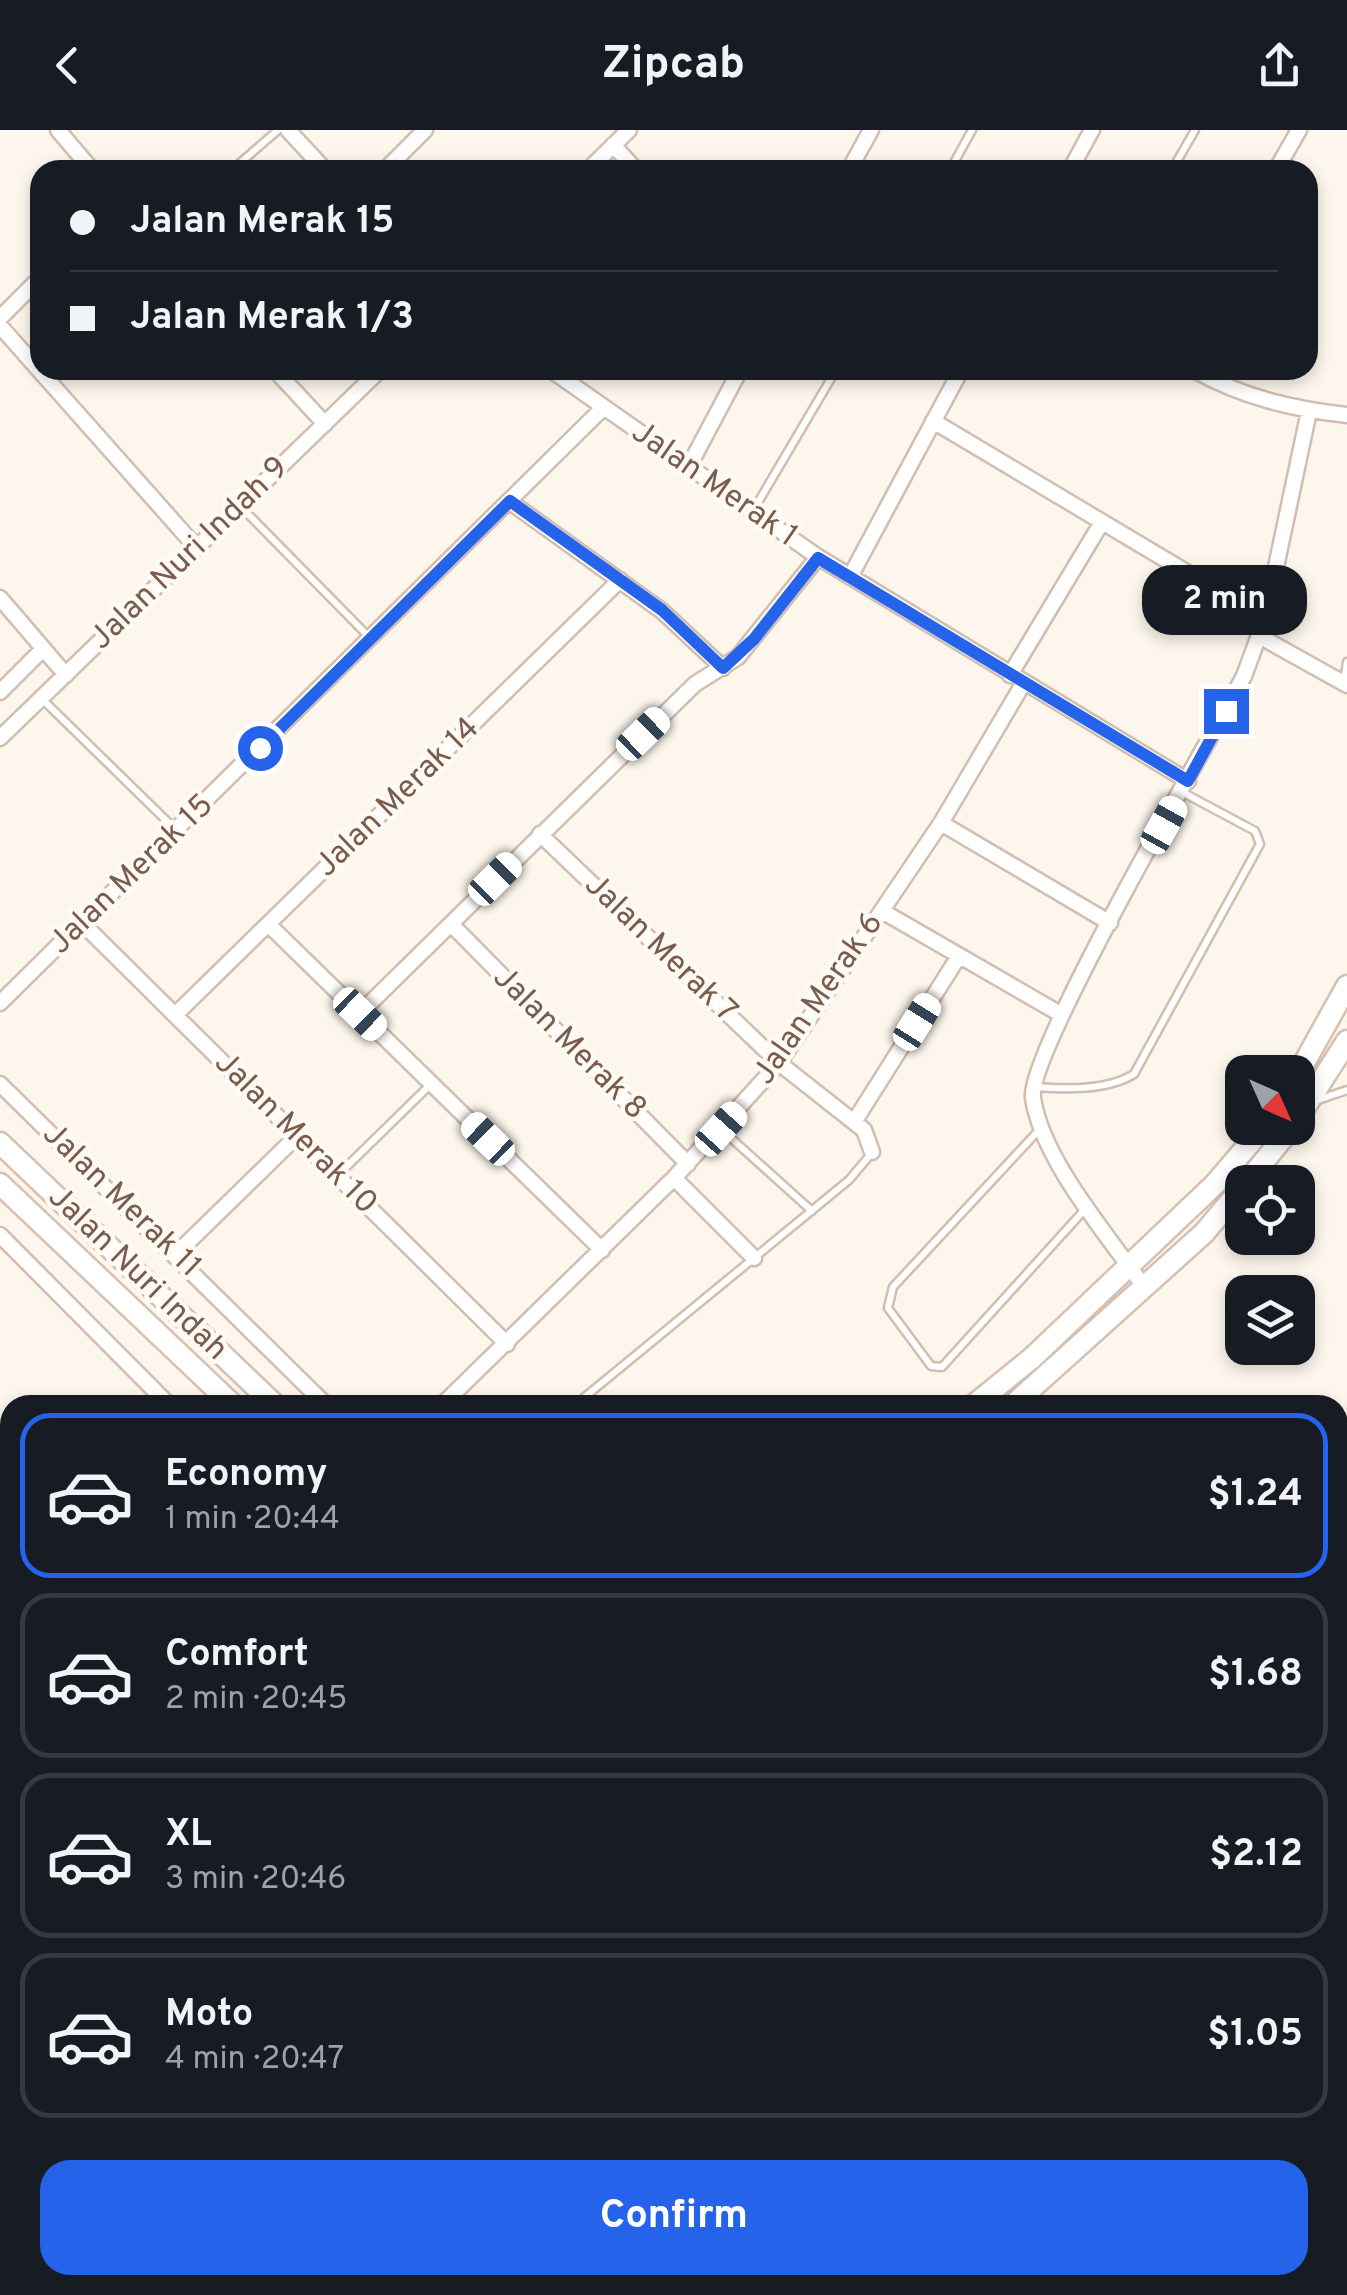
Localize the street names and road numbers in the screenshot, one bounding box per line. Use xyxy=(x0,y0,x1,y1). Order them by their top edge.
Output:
street label: Jalan Merak 1 xyxy=(623,413,805,557)
street label: Jalan Nuri Indah 9 xyxy=(82,449,298,659)
street label: Jalan Merak 14 xyxy=(307,710,489,886)
street label: Jalan Merak 15 xyxy=(41,786,223,964)
street label: Jalan Merak 7 xyxy=(575,866,745,1032)
street label: Jalan Merak 6 xyxy=(745,905,893,1093)
street label: Jalan Merak 8 xyxy=(484,959,654,1129)
street label: Jalan Merak 10 xyxy=(205,1044,385,1224)
street label: Jalan Merak 11 xyxy=(33,1115,209,1287)
street label: Jalan Nuri Indah xyxy=(39,1178,235,1370)

